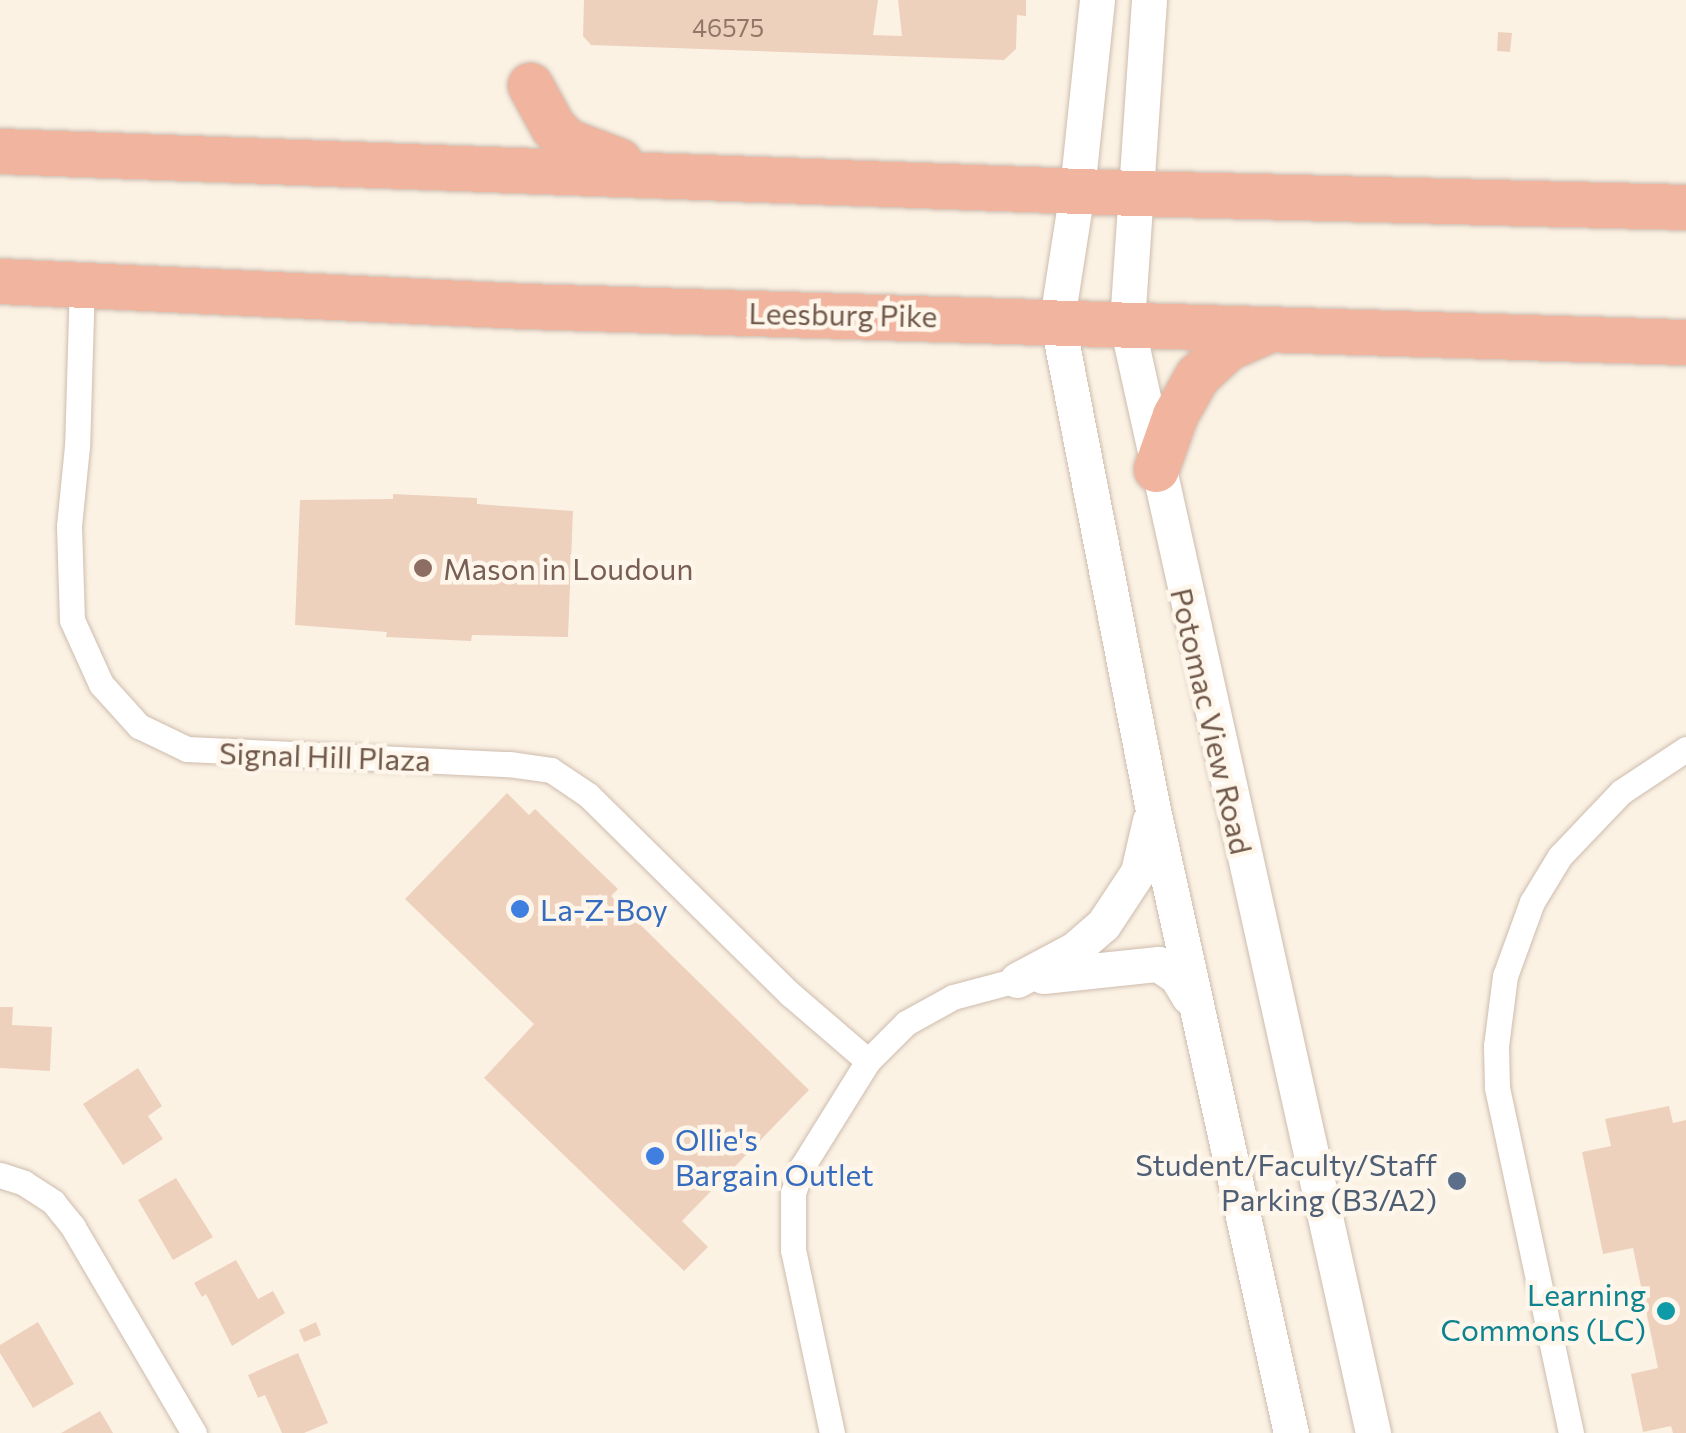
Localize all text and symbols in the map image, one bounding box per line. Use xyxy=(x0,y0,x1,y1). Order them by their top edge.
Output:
house number: 46575 xyxy=(692,12,764,42)
street label: Leesburg Pike xyxy=(748,294,938,334)
place label: Mason in Loudoun xyxy=(443,550,693,586)
marker: Mason in Loudoun xyxy=(412,557,434,579)
street label: Potomac View Road xyxy=(1164,584,1260,858)
street label: Signal Hill Plaza xyxy=(219,734,431,778)
place label: La-Z-Boy xyxy=(540,891,668,927)
marker: La-Z-Boy xyxy=(509,898,531,920)
place label: Ollie's Bargain Outlet xyxy=(675,1121,874,1192)
marker: Ollie's Bargain Outlet xyxy=(644,1145,666,1167)
place label: Student/Faculty/Staff Parking (B3/A2) xyxy=(1135,1146,1437,1216)
marker: Student/Faculty/Staff Parking (B3/A2) xyxy=(1446,1170,1468,1192)
place label: Learning Commons (LC) xyxy=(1440,1276,1646,1346)
marker: Learning Commons (LC) xyxy=(1655,1300,1677,1322)

